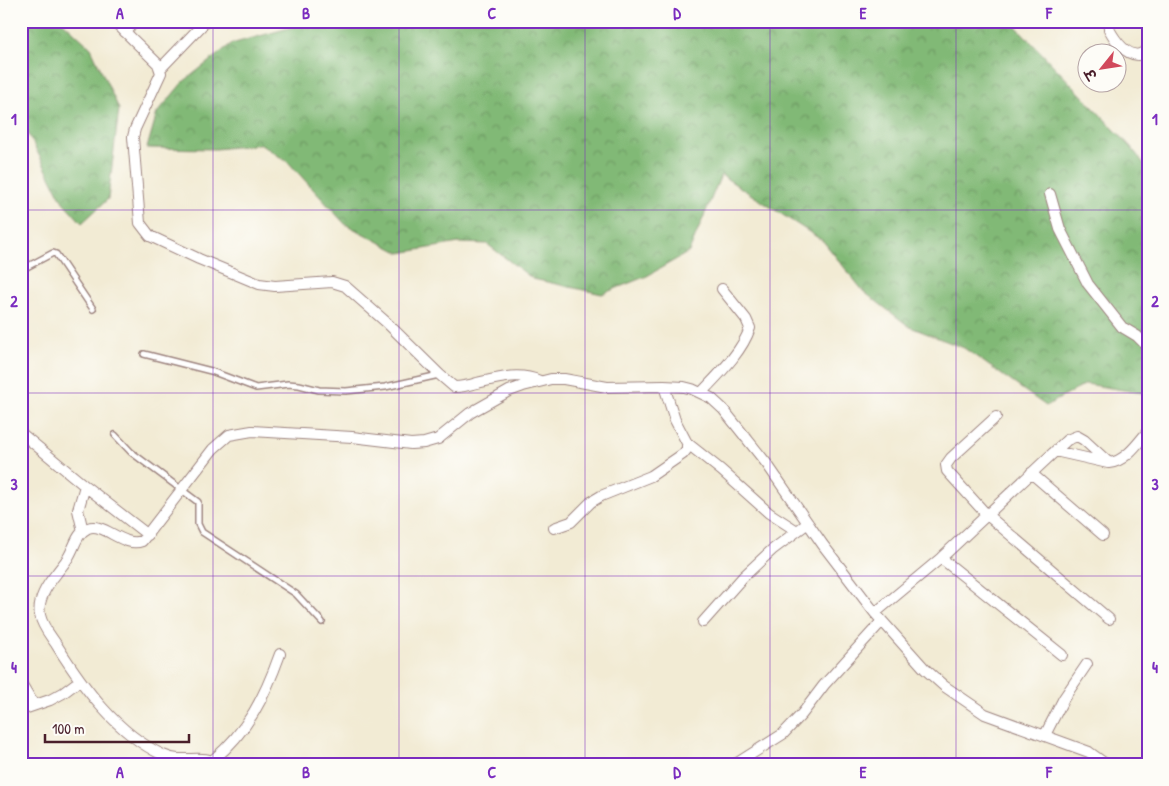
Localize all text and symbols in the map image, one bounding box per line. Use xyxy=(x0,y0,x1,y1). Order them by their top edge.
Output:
text: A xyxy=(116,2,124,24)
text: B xyxy=(302,2,310,24)
text: C xyxy=(488,2,497,24)
text: D xyxy=(673,2,681,24)
text: E xyxy=(859,2,867,24)
text: F xyxy=(1045,2,1053,24)
north arrow xyxy=(1076,42,1126,92)
text: उ xyxy=(1079,65,1102,85)
text: 1 xyxy=(11,108,17,130)
text: 1 xyxy=(1152,108,1158,130)
text: 2 xyxy=(10,290,18,312)
text: 2 xyxy=(1151,290,1159,312)
text: 3 xyxy=(10,473,18,495)
text: 3 xyxy=(1151,473,1159,495)
text: 4 xyxy=(11,656,17,678)
text: 4 xyxy=(1152,656,1158,678)
scale bar xyxy=(45,711,189,743)
text: 100 m xyxy=(52,718,85,739)
text: A xyxy=(116,761,124,783)
text: B xyxy=(302,761,310,783)
text: C xyxy=(488,761,497,783)
text: D xyxy=(673,761,681,783)
text: E xyxy=(859,761,867,783)
text: F xyxy=(1045,761,1053,783)

